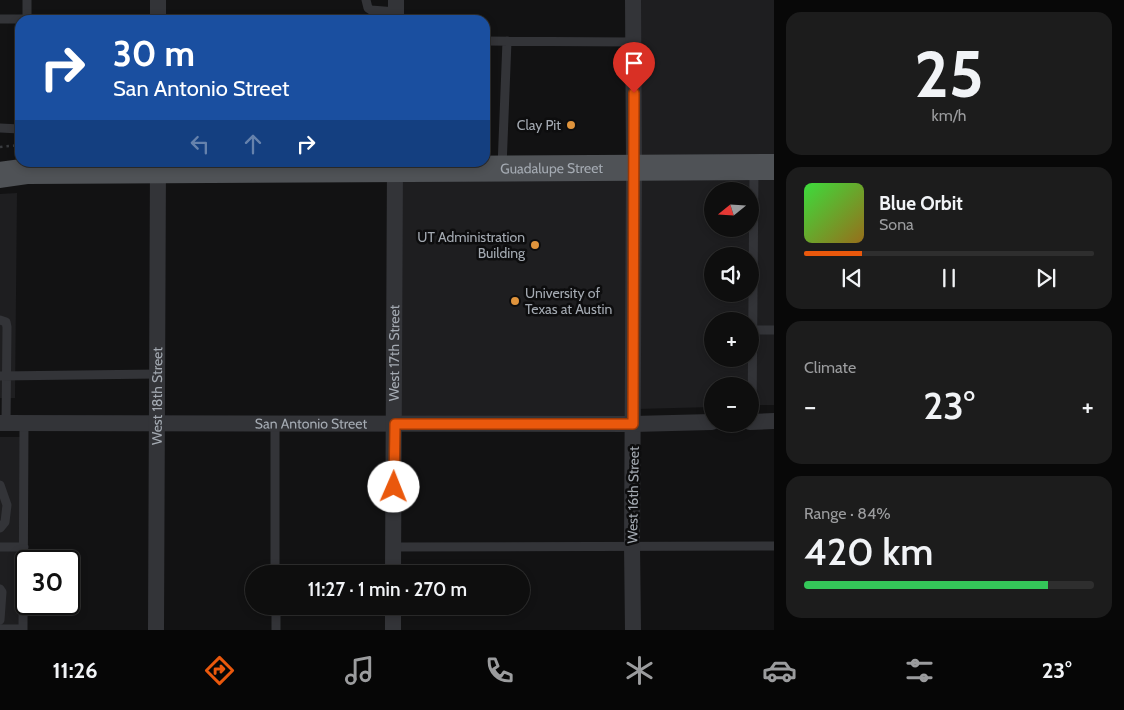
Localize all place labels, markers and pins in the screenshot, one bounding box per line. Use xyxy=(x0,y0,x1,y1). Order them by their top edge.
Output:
pin xyxy=(613,42,655,93)
place label: Clay Pit xyxy=(517,116,561,134)
marker: Clay Pit xyxy=(565,119,577,131)
place label: UT Administration Building xyxy=(417,228,526,262)
marker: UT Administration Building xyxy=(529,239,541,251)
place label: University of Texas at Austin xyxy=(525,284,612,318)
marker: University of Texas at Austin xyxy=(509,295,521,307)

